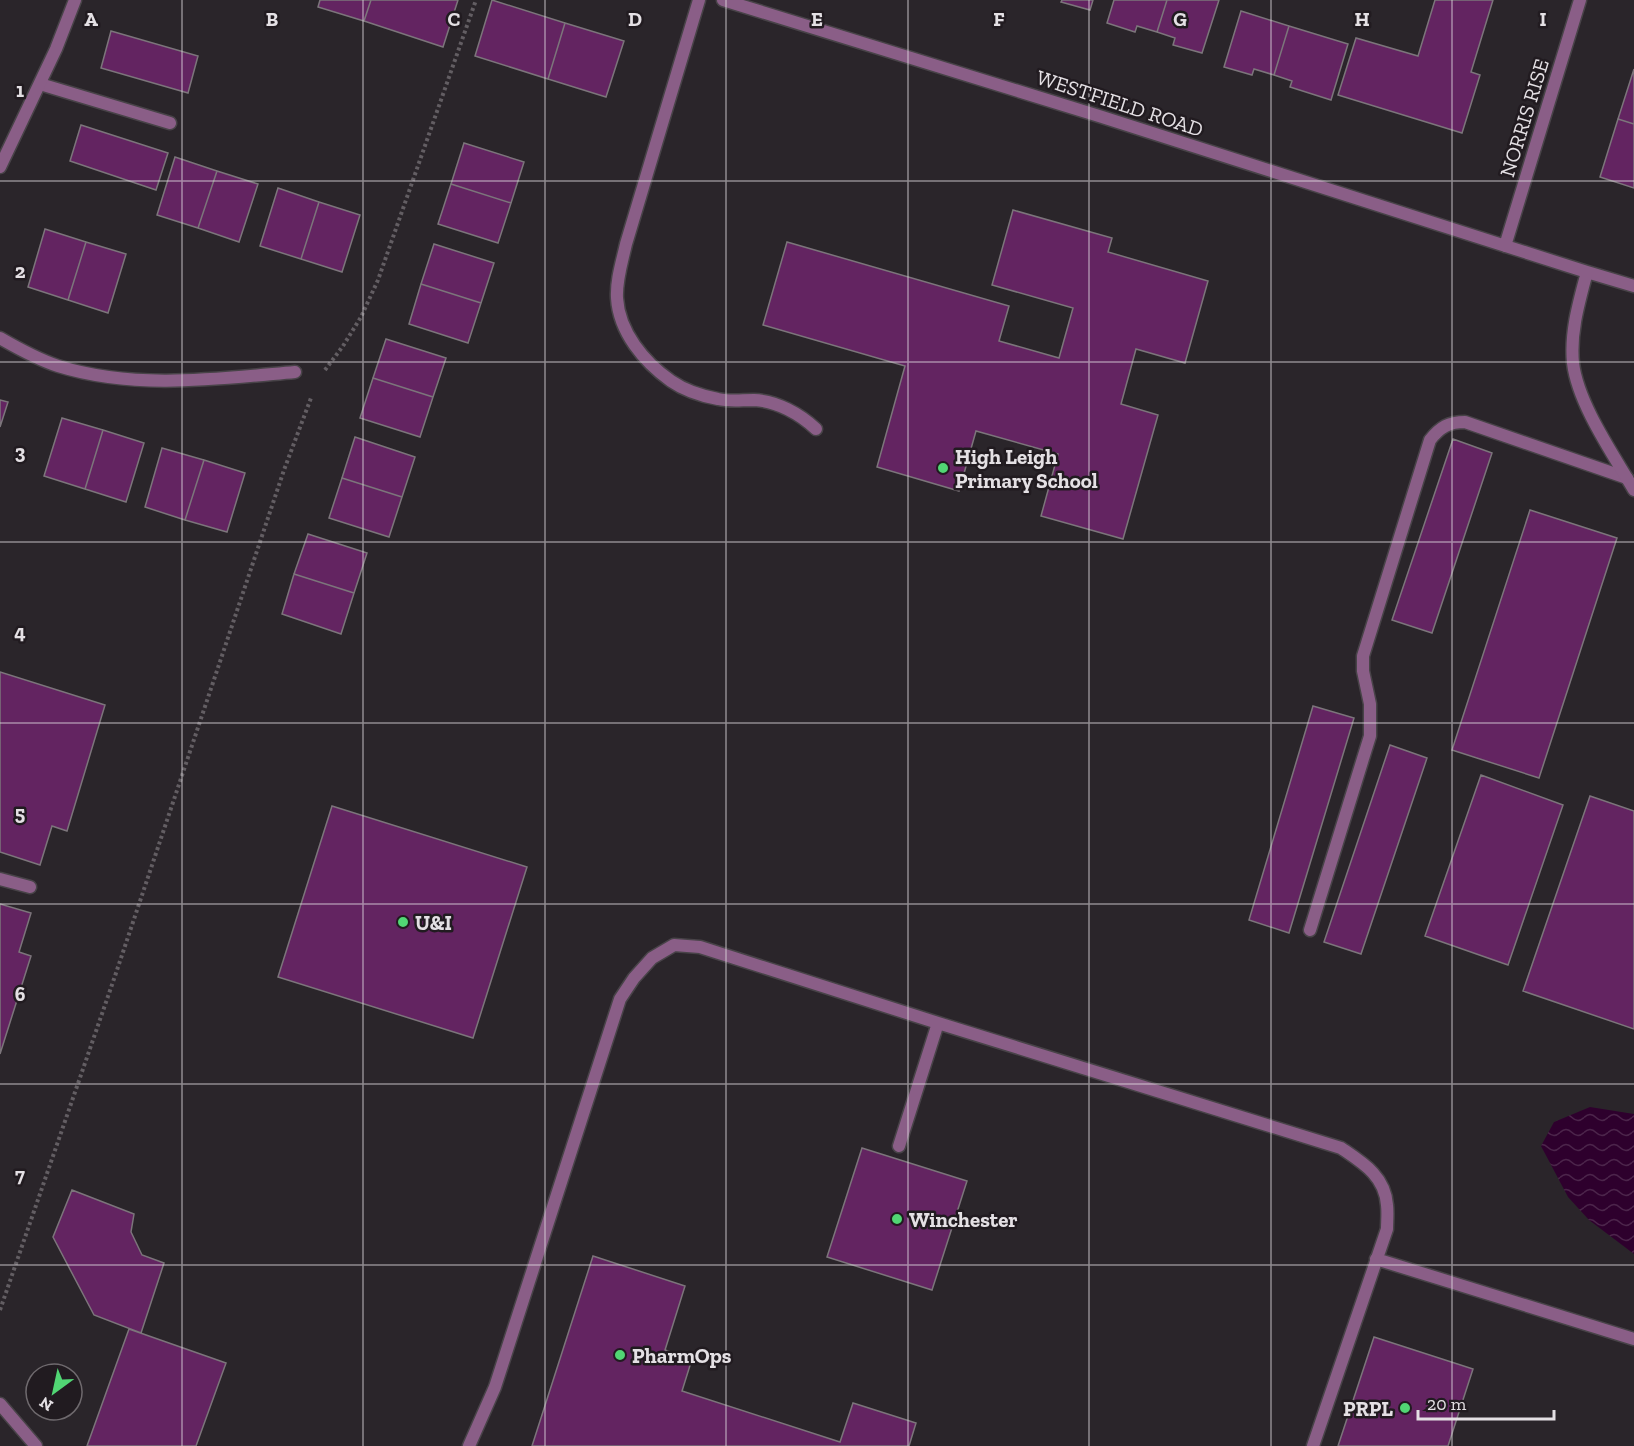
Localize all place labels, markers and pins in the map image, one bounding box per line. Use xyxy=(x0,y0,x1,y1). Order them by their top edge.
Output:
place label: High Leigh Primary School xyxy=(955,444,1098,493)
marker: High Leigh Primary School xyxy=(936,461,950,475)
place label: U&I xyxy=(415,910,452,935)
marker: U&I xyxy=(396,915,410,929)
place label: Winchester xyxy=(909,1207,1018,1232)
marker: Winchester xyxy=(890,1212,904,1226)
place label: PharmOps xyxy=(632,1343,732,1368)
marker: PharmOps xyxy=(613,1348,627,1362)
place label: PRPL xyxy=(1343,1396,1393,1421)
marker: PRPL xyxy=(1398,1401,1412,1415)

